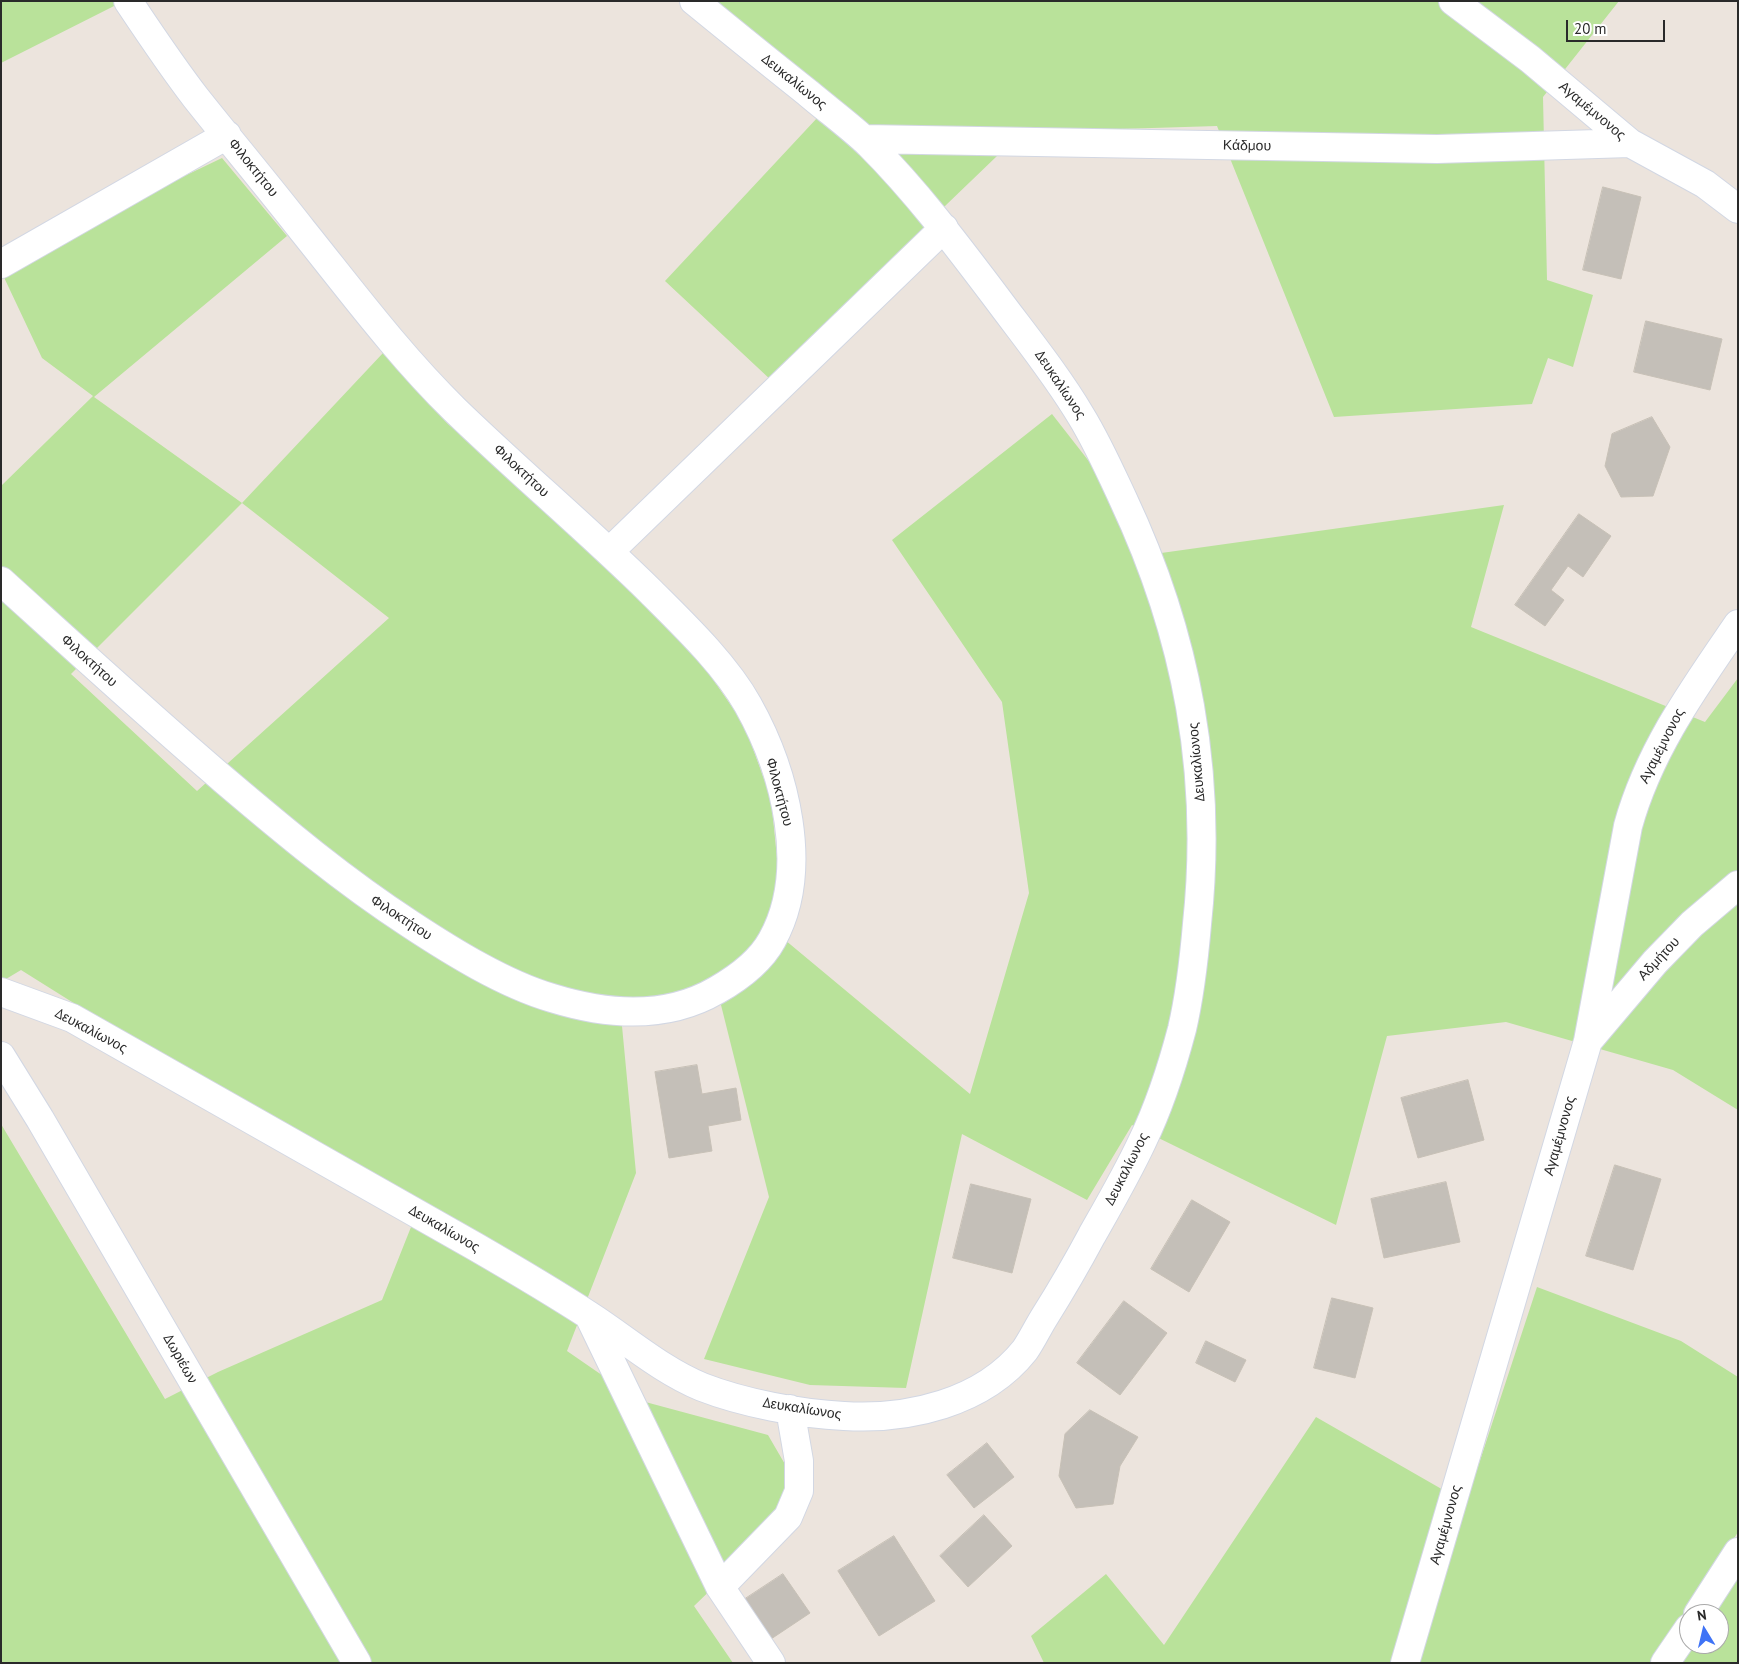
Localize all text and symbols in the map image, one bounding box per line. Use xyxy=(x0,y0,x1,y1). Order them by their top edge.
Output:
scale bar xyxy=(1569,10,1668,42)
text: 20 m xyxy=(1574,19,1607,38)
street label: Δευκαλίωνος xyxy=(758,51,830,113)
street label: Αγαμέμνονος xyxy=(1555,78,1629,144)
street label: Φιλοκτήτου xyxy=(224,136,282,200)
street label: Κάδμου xyxy=(1223,137,1271,155)
street label: Δευκαλίωνος xyxy=(1031,347,1089,423)
street label: Φιλοκτήτου xyxy=(490,441,552,501)
street label: Φιλοκτήτου xyxy=(57,631,121,691)
street label: Αγαμέμνονος xyxy=(1636,706,1688,786)
street label: Δευκαλίωνος xyxy=(1185,722,1209,802)
street label: Φιλοκτήτου xyxy=(762,756,796,828)
street label: Φιλοκτήτου xyxy=(367,892,435,944)
street label: Αδμήτου xyxy=(1635,934,1683,984)
street label: Δευκαλίωνος xyxy=(52,1005,130,1057)
street label: Αγαμέμνονος xyxy=(1541,1094,1579,1178)
street label: Δευκαλίωνος xyxy=(1102,1130,1152,1208)
street label: Δευκαλίωνος xyxy=(405,1202,483,1256)
street label: Δωριέων xyxy=(159,1331,201,1387)
street label: Δευκαλίωνος xyxy=(762,1394,842,1424)
street label: Αγαμέμνονος xyxy=(1427,1483,1465,1567)
north arrow xyxy=(1679,1604,1729,1654)
text: N xyxy=(1696,1606,1708,1625)

